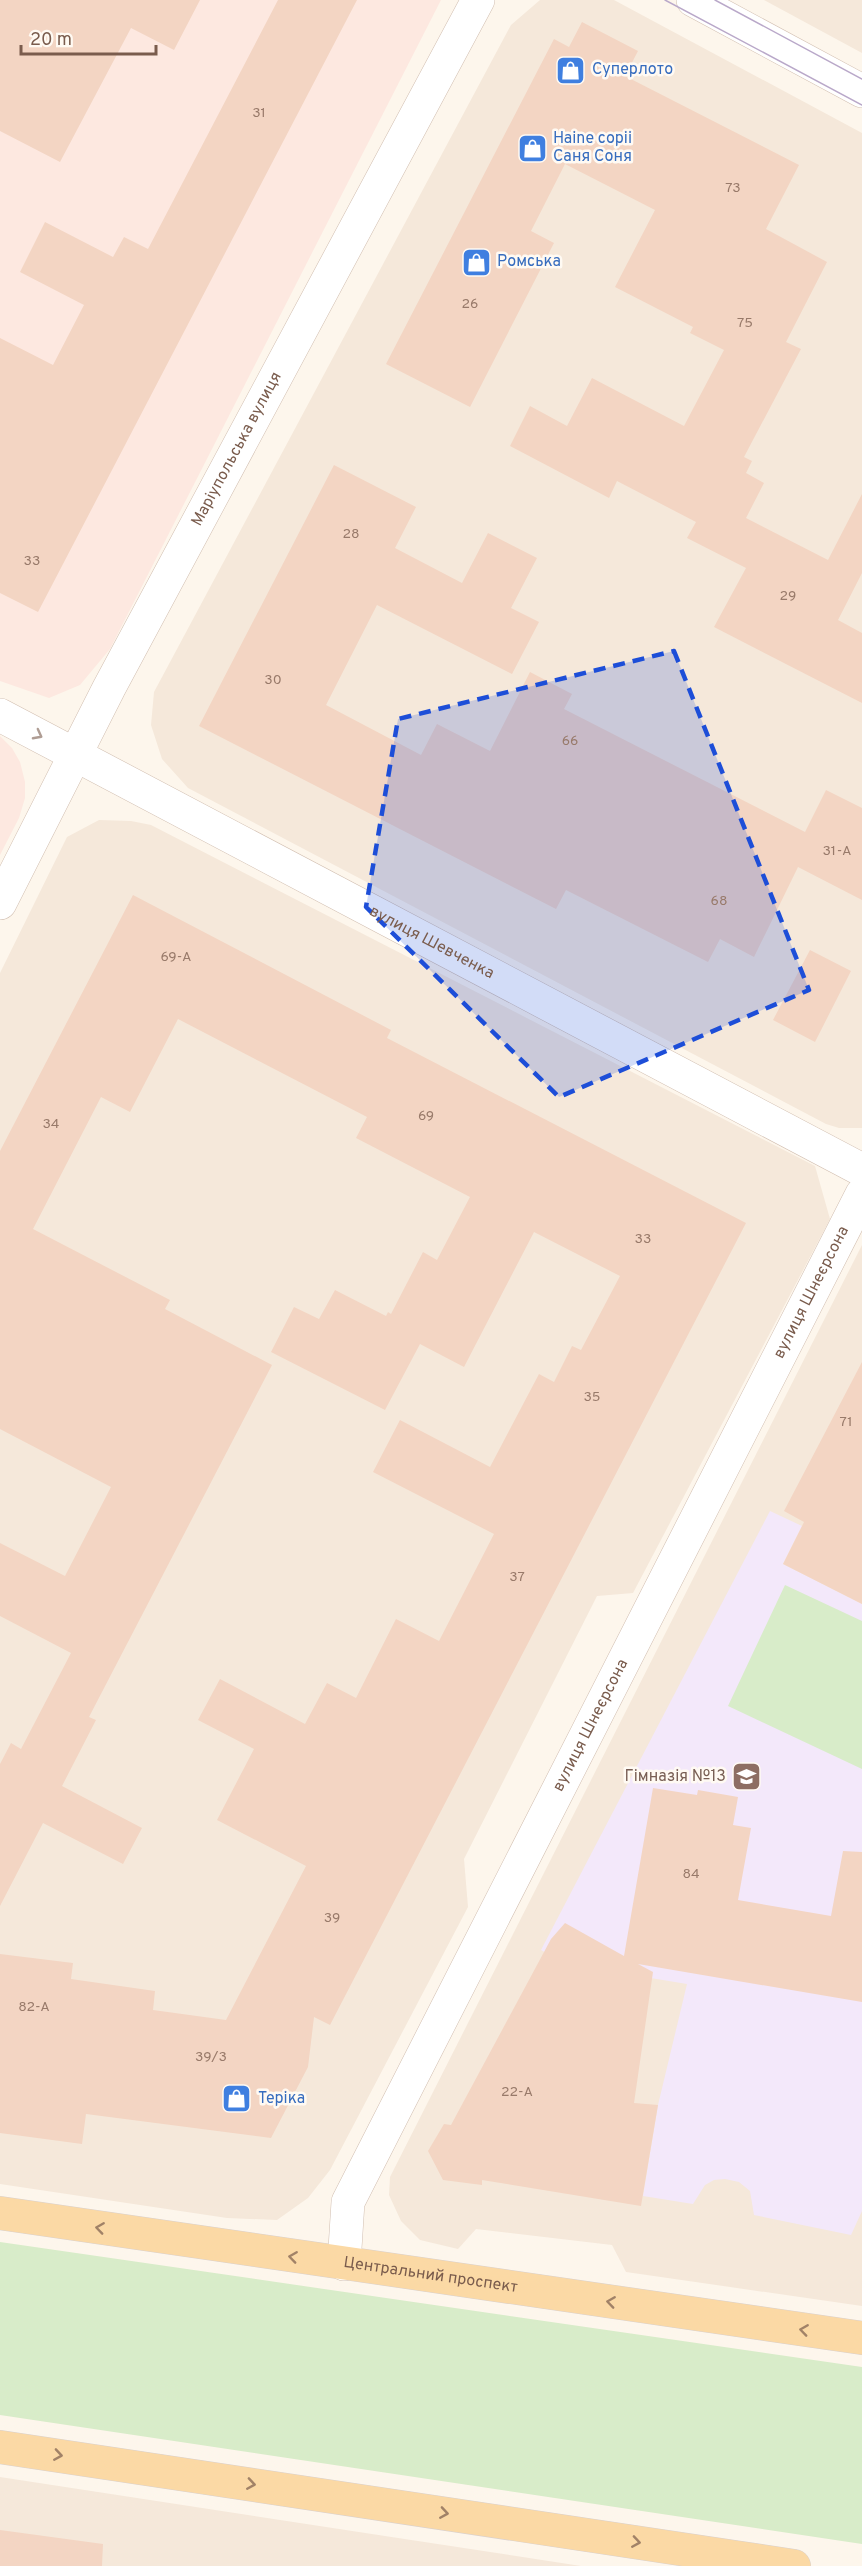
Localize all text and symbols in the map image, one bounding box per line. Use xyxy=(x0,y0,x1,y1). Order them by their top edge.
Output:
scale bar xyxy=(21,18,156,56)
text: 20 m xyxy=(30,29,72,52)
shop icon: Суперлото xyxy=(555,54,587,86)
place label: Суперлото xyxy=(592,60,673,80)
house number: 31 xyxy=(252,105,266,122)
place label: Haine copii Саня Соня xyxy=(553,129,632,167)
shop icon: Haine copii Саня Соня xyxy=(516,132,548,164)
house number: 73 xyxy=(725,180,741,197)
shop icon: Ромська xyxy=(460,246,492,278)
place label: Ромська xyxy=(497,252,561,272)
house number: 26 xyxy=(462,296,478,313)
house number: 75 xyxy=(737,315,753,332)
street label: Маріупольська вулиця xyxy=(188,369,287,530)
house number: 28 xyxy=(342,526,360,543)
house number: 33 xyxy=(24,553,40,570)
house number: 29 xyxy=(780,588,796,605)
house number: 30 xyxy=(264,672,282,689)
one-way arrow xyxy=(32,728,42,739)
house number: 66 xyxy=(562,733,578,750)
house number: 31-А xyxy=(822,843,852,860)
house number: 68 xyxy=(711,893,727,910)
street label: вулиця Шевченка xyxy=(366,902,497,984)
house number: 69-А xyxy=(160,949,192,966)
house number: 69 xyxy=(418,1108,434,1125)
house number: 34 xyxy=(42,1116,60,1133)
street label: вулиця Шнеєрсона xyxy=(770,1223,854,1362)
house number: 33 xyxy=(635,1231,651,1248)
house number: 35 xyxy=(583,1389,601,1406)
house number: 71 xyxy=(840,1414,852,1431)
house number: 37 xyxy=(509,1569,525,1586)
street label: вулиця Шнеєрсона xyxy=(549,1656,633,1795)
school or university icon: Гімназія №13 xyxy=(731,1761,763,1793)
place label: Гімназія №13 xyxy=(625,1767,726,1787)
house number: 84 xyxy=(682,1866,700,1883)
house number: 39 xyxy=(324,1910,340,1927)
house number: 82-А xyxy=(18,1999,50,2016)
house number: 39/3 xyxy=(195,2049,227,2066)
shop icon: Теріка xyxy=(221,2083,253,2115)
house number: 22-А xyxy=(501,2084,533,2101)
place label: Теріка xyxy=(258,2089,305,2109)
one-way arrow xyxy=(96,2222,106,2235)
one-way arrow xyxy=(289,2251,298,2263)
street label: Центральний проспект xyxy=(342,2253,519,2298)
one-way arrow xyxy=(606,2297,616,2309)
one-way arrow xyxy=(799,2325,809,2337)
one-way arrow xyxy=(53,2449,62,2461)
one-way arrow xyxy=(246,2478,255,2490)
one-way arrow xyxy=(439,2507,448,2519)
one-way arrow xyxy=(632,2536,641,2548)

